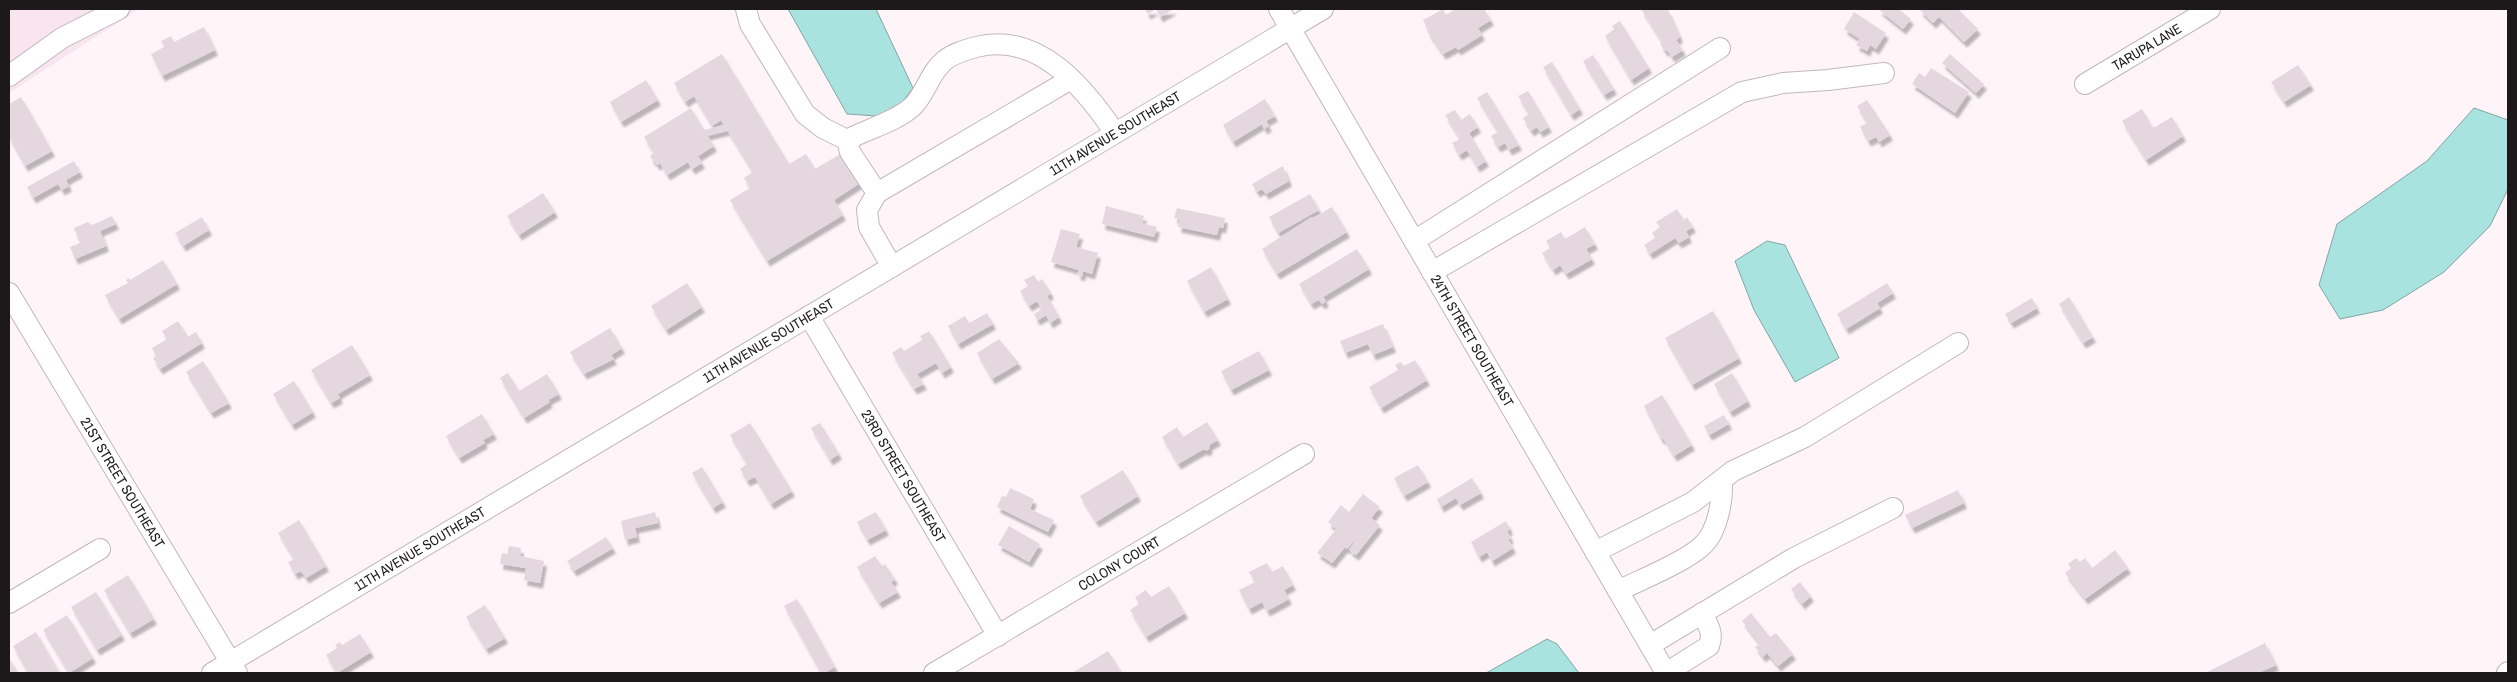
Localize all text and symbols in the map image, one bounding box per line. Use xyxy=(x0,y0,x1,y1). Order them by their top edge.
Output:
street label: TARUPA LANE xyxy=(2109,19,2185,75)
street label: 11TH AVENUE SOUTHEAST xyxy=(1046,87,1184,179)
street label: 24TH STREET SOUTHEAST xyxy=(1427,271,1518,410)
street label: 11TH AVENUE SOUTHEAST xyxy=(699,294,837,387)
street label: 23RD STREET SOUTHEAST xyxy=(857,406,950,546)
street label: 21ST STREET SOUTHEAST xyxy=(77,414,169,551)
street label: 11TH AVENUE SOUTHEAST xyxy=(351,503,489,595)
street label: COLONY COURT xyxy=(1075,532,1163,595)

